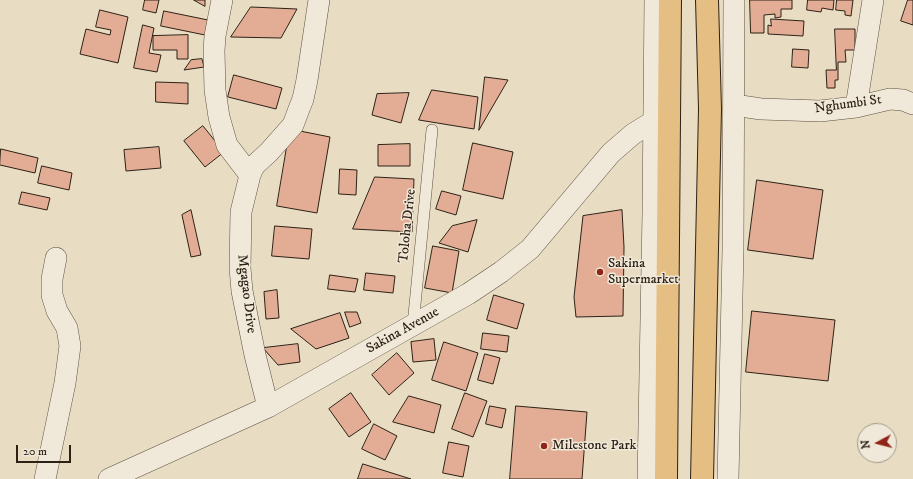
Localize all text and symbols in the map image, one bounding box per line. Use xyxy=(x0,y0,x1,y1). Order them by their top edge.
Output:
street label: Nghumbi St xyxy=(813,92,883,118)
street label: Toloha Drive xyxy=(396,188,420,264)
street label: Mgagao Drive xyxy=(233,254,259,334)
place label: Sakina Supermarket xyxy=(608,256,679,288)
marker: Sakina Supermarket xyxy=(595,267,605,277)
street label: Sakina Avenue xyxy=(364,304,442,358)
north arrow xyxy=(857,423,897,463)
scale bar xyxy=(18,437,73,463)
place label: Milestone Park xyxy=(552,438,637,454)
text: N xyxy=(859,439,874,450)
marker: Milestone Park xyxy=(539,441,549,451)
text: 20 m xyxy=(23,444,47,459)

